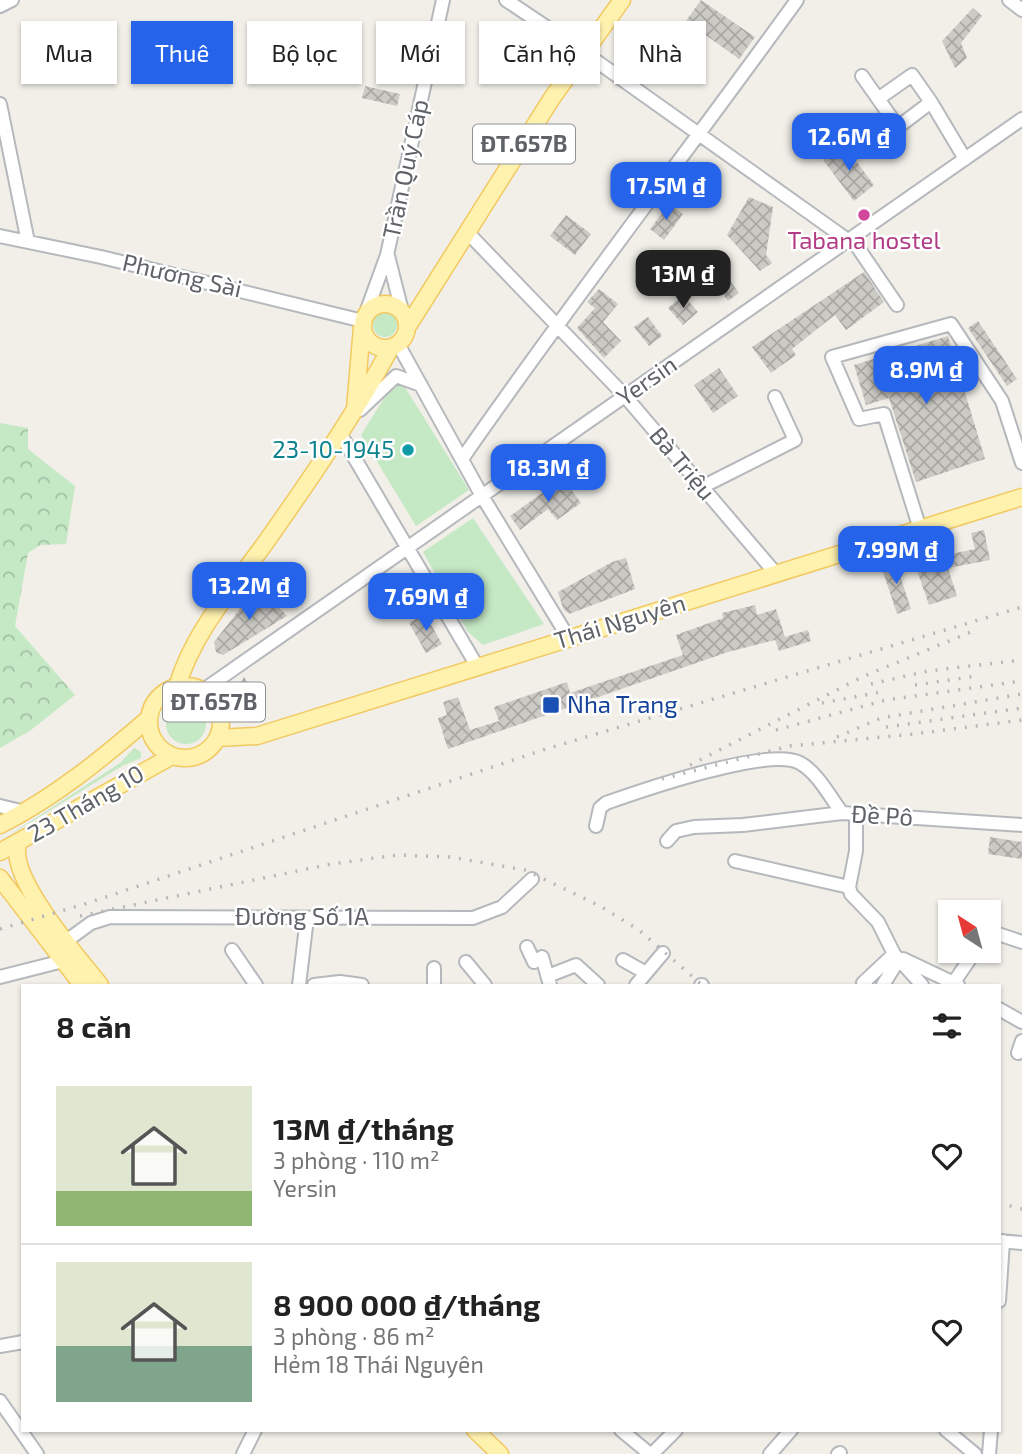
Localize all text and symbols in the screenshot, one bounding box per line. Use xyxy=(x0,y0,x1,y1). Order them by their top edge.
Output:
chip: Mua xyxy=(21,21,117,84)
chip: Thuê xyxy=(131,21,233,84)
chip: Bộ lọc xyxy=(247,21,362,84)
chip: Mới xyxy=(376,21,465,84)
chip: Căn hộ xyxy=(479,21,600,84)
chip: Nhà xyxy=(614,21,706,84)
street label: Trần Quý Cáp xyxy=(376,96,433,241)
pin: 12.6M ₫ xyxy=(784,114,914,173)
text: 12.6M ₫ xyxy=(808,122,890,150)
road number: ĐT.657B xyxy=(473,125,575,164)
pin: 17.5M ₫ xyxy=(601,162,731,222)
text: 17.5M ₫ xyxy=(626,171,706,199)
marker: Tabana hostel xyxy=(856,207,872,223)
place label: Tabana hostel xyxy=(787,225,941,254)
street label: Phương Sài xyxy=(120,247,245,302)
pin: 13M ₫ xyxy=(634,250,732,310)
text: 13M ₫ xyxy=(652,259,714,287)
pin: 8.9M ₫ xyxy=(869,346,983,406)
street label: Yersin xyxy=(611,349,682,411)
text: 8.9M ₫ xyxy=(889,355,963,383)
street label: Bà Triệu xyxy=(644,421,722,506)
place label: 23-10-1945 xyxy=(272,434,394,463)
marker: 23-10-1945 xyxy=(400,442,416,458)
pin: 18.3M ₫ xyxy=(483,444,613,504)
text: 18.3M ₫ xyxy=(507,453,589,481)
pin: 7.99M ₫ xyxy=(831,526,961,586)
text: 7.99M ₫ xyxy=(854,535,938,563)
pin: 13.2M ₫ xyxy=(184,562,314,622)
text: 13.2M ₫ xyxy=(208,571,290,599)
pin: 7.69M ₫ xyxy=(361,574,491,633)
text: 7.69M ₫ xyxy=(384,582,468,610)
street label: Thái Nguyên xyxy=(550,587,689,654)
road number: ĐT.657B xyxy=(163,682,265,722)
place label: Nha Trang xyxy=(567,689,678,718)
marker: Nha Trang xyxy=(541,695,561,715)
street label: 23 Tháng 10 xyxy=(22,758,149,848)
street label: Đề Pô xyxy=(850,798,914,831)
north arrow xyxy=(938,900,1001,962)
map controls xyxy=(938,900,1001,963)
street label: Đường Số 1A xyxy=(235,901,369,930)
icon: filters xyxy=(928,1007,966,1045)
text: 8 căn xyxy=(56,1008,132,1044)
text: 13M ₫/tháng xyxy=(273,1110,454,1146)
icon: home xyxy=(112,1114,196,1198)
icon: heart xyxy=(928,1137,966,1175)
text: 3 phòng · 110 m² xyxy=(273,1146,440,1174)
text: Yersin xyxy=(273,1174,337,1202)
text: 8 900 000 ₫/tháng xyxy=(273,1286,540,1322)
icon: home xyxy=(112,1290,196,1374)
icon: heart xyxy=(928,1313,966,1351)
text: 3 phòng · 86 m² xyxy=(273,1322,434,1350)
text: Hẻm 18 Thái Nguyên xyxy=(273,1350,484,1378)

